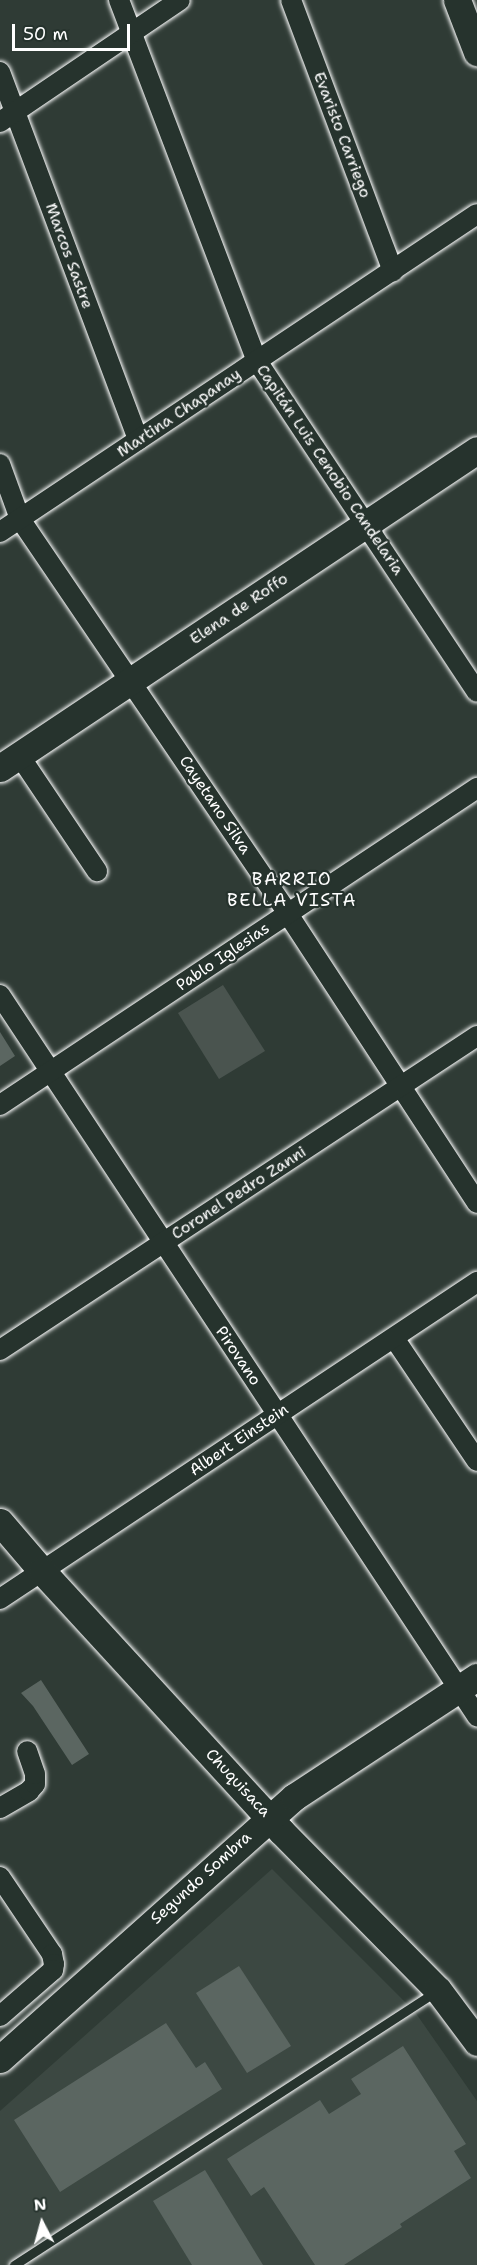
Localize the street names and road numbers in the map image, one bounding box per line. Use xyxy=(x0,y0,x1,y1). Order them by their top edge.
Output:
street label: Evaristo Carriego xyxy=(309,69,375,201)
street label: Marcos Sastre xyxy=(41,201,97,311)
street label: Capitán Luis Cenobio Candelaria xyxy=(252,361,408,579)
street label: Martina Chapanay xyxy=(113,364,245,462)
street label: Elena de Roffo xyxy=(186,569,292,649)
street label: Cayetano Silva xyxy=(175,752,255,858)
street label: Pablo Iglesias xyxy=(173,919,273,995)
street label: Coronel Pedro Zanni xyxy=(168,1142,310,1244)
street label: Pirovano xyxy=(211,1323,265,1389)
street label: Albert Einstein xyxy=(186,1400,292,1480)
street label: Chuquisaca xyxy=(202,1745,274,1821)
street label: Segundo Sombra xyxy=(147,1828,255,1928)

